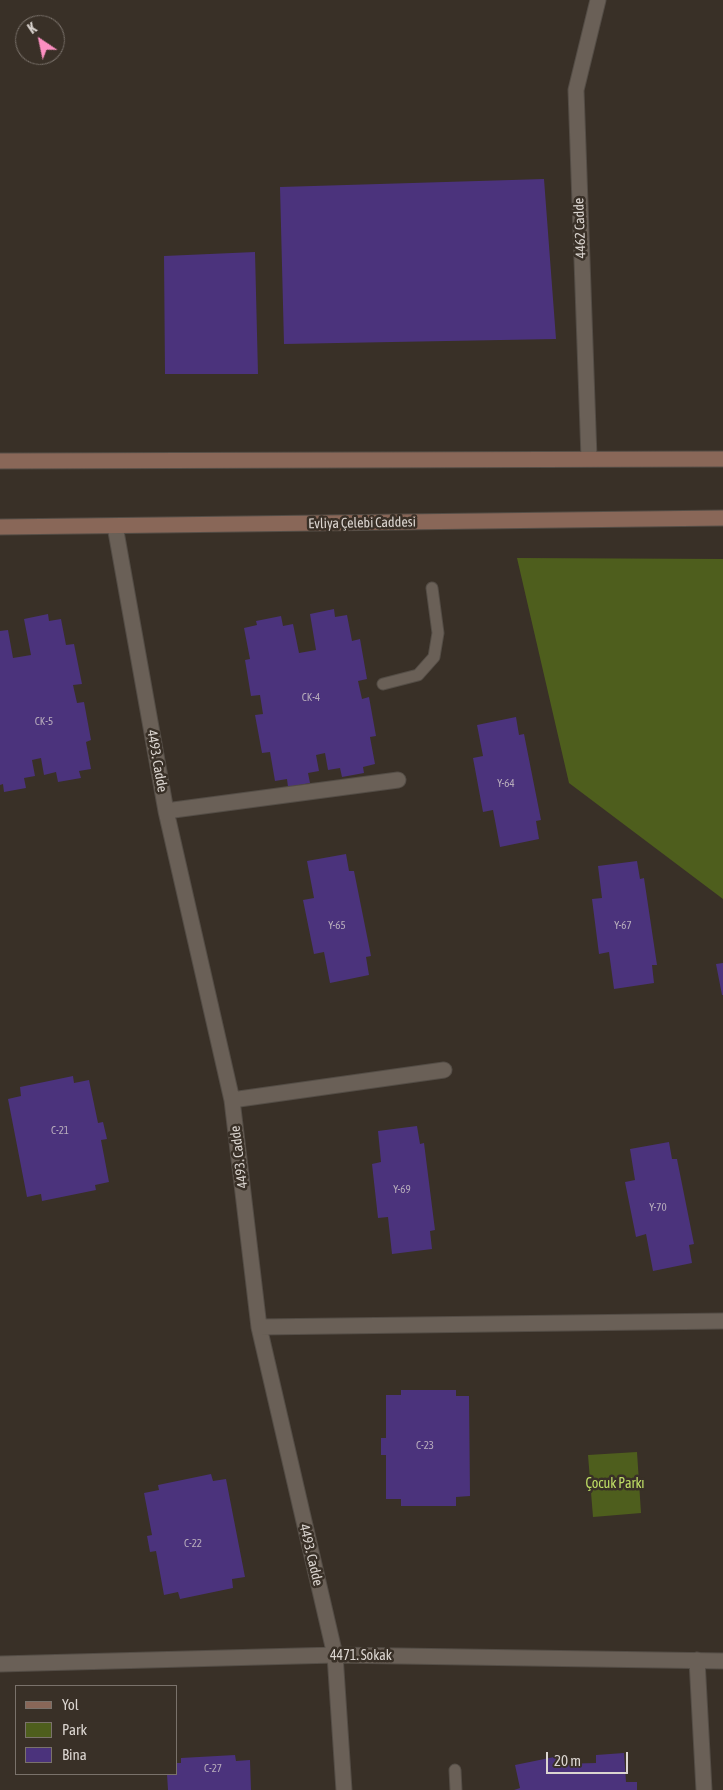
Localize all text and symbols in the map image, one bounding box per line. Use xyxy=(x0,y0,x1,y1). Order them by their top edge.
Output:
north arrow xyxy=(15,15,65,65)
text: K xyxy=(25,20,39,37)
street label: 4462 Cadde xyxy=(571,197,589,259)
street label: Evliya Çelebi Caddesi xyxy=(308,514,416,532)
house number: CK-4 xyxy=(302,691,320,705)
house number: CK-5 xyxy=(35,715,53,729)
street label: 4493. Cadde xyxy=(143,728,171,794)
house number: Y-64 xyxy=(497,777,515,791)
house number: Y-65 xyxy=(328,919,346,933)
house number: Y-67 xyxy=(614,919,632,933)
house number: C-21 xyxy=(51,1124,69,1138)
street label: 4493. Cadde xyxy=(227,1125,251,1189)
house number: Y-69 xyxy=(393,1183,411,1197)
house number: Y-70 xyxy=(649,1201,667,1215)
house number: C-23 xyxy=(416,1439,434,1453)
park label: Çocuk Parkı xyxy=(585,1476,645,1492)
street label: 4493. Cadde xyxy=(296,1522,326,1588)
house number: C-22 xyxy=(184,1537,202,1551)
street label: 4471. Sokak xyxy=(330,1648,392,1664)
legend xyxy=(15,1685,178,1775)
text: Yol xyxy=(62,1696,79,1713)
text: Park xyxy=(62,1721,87,1738)
scale bar xyxy=(548,1742,630,1774)
text: Bina xyxy=(62,1746,87,1763)
text: 20 m xyxy=(554,1752,581,1769)
house number: C-27 xyxy=(204,1762,222,1776)

